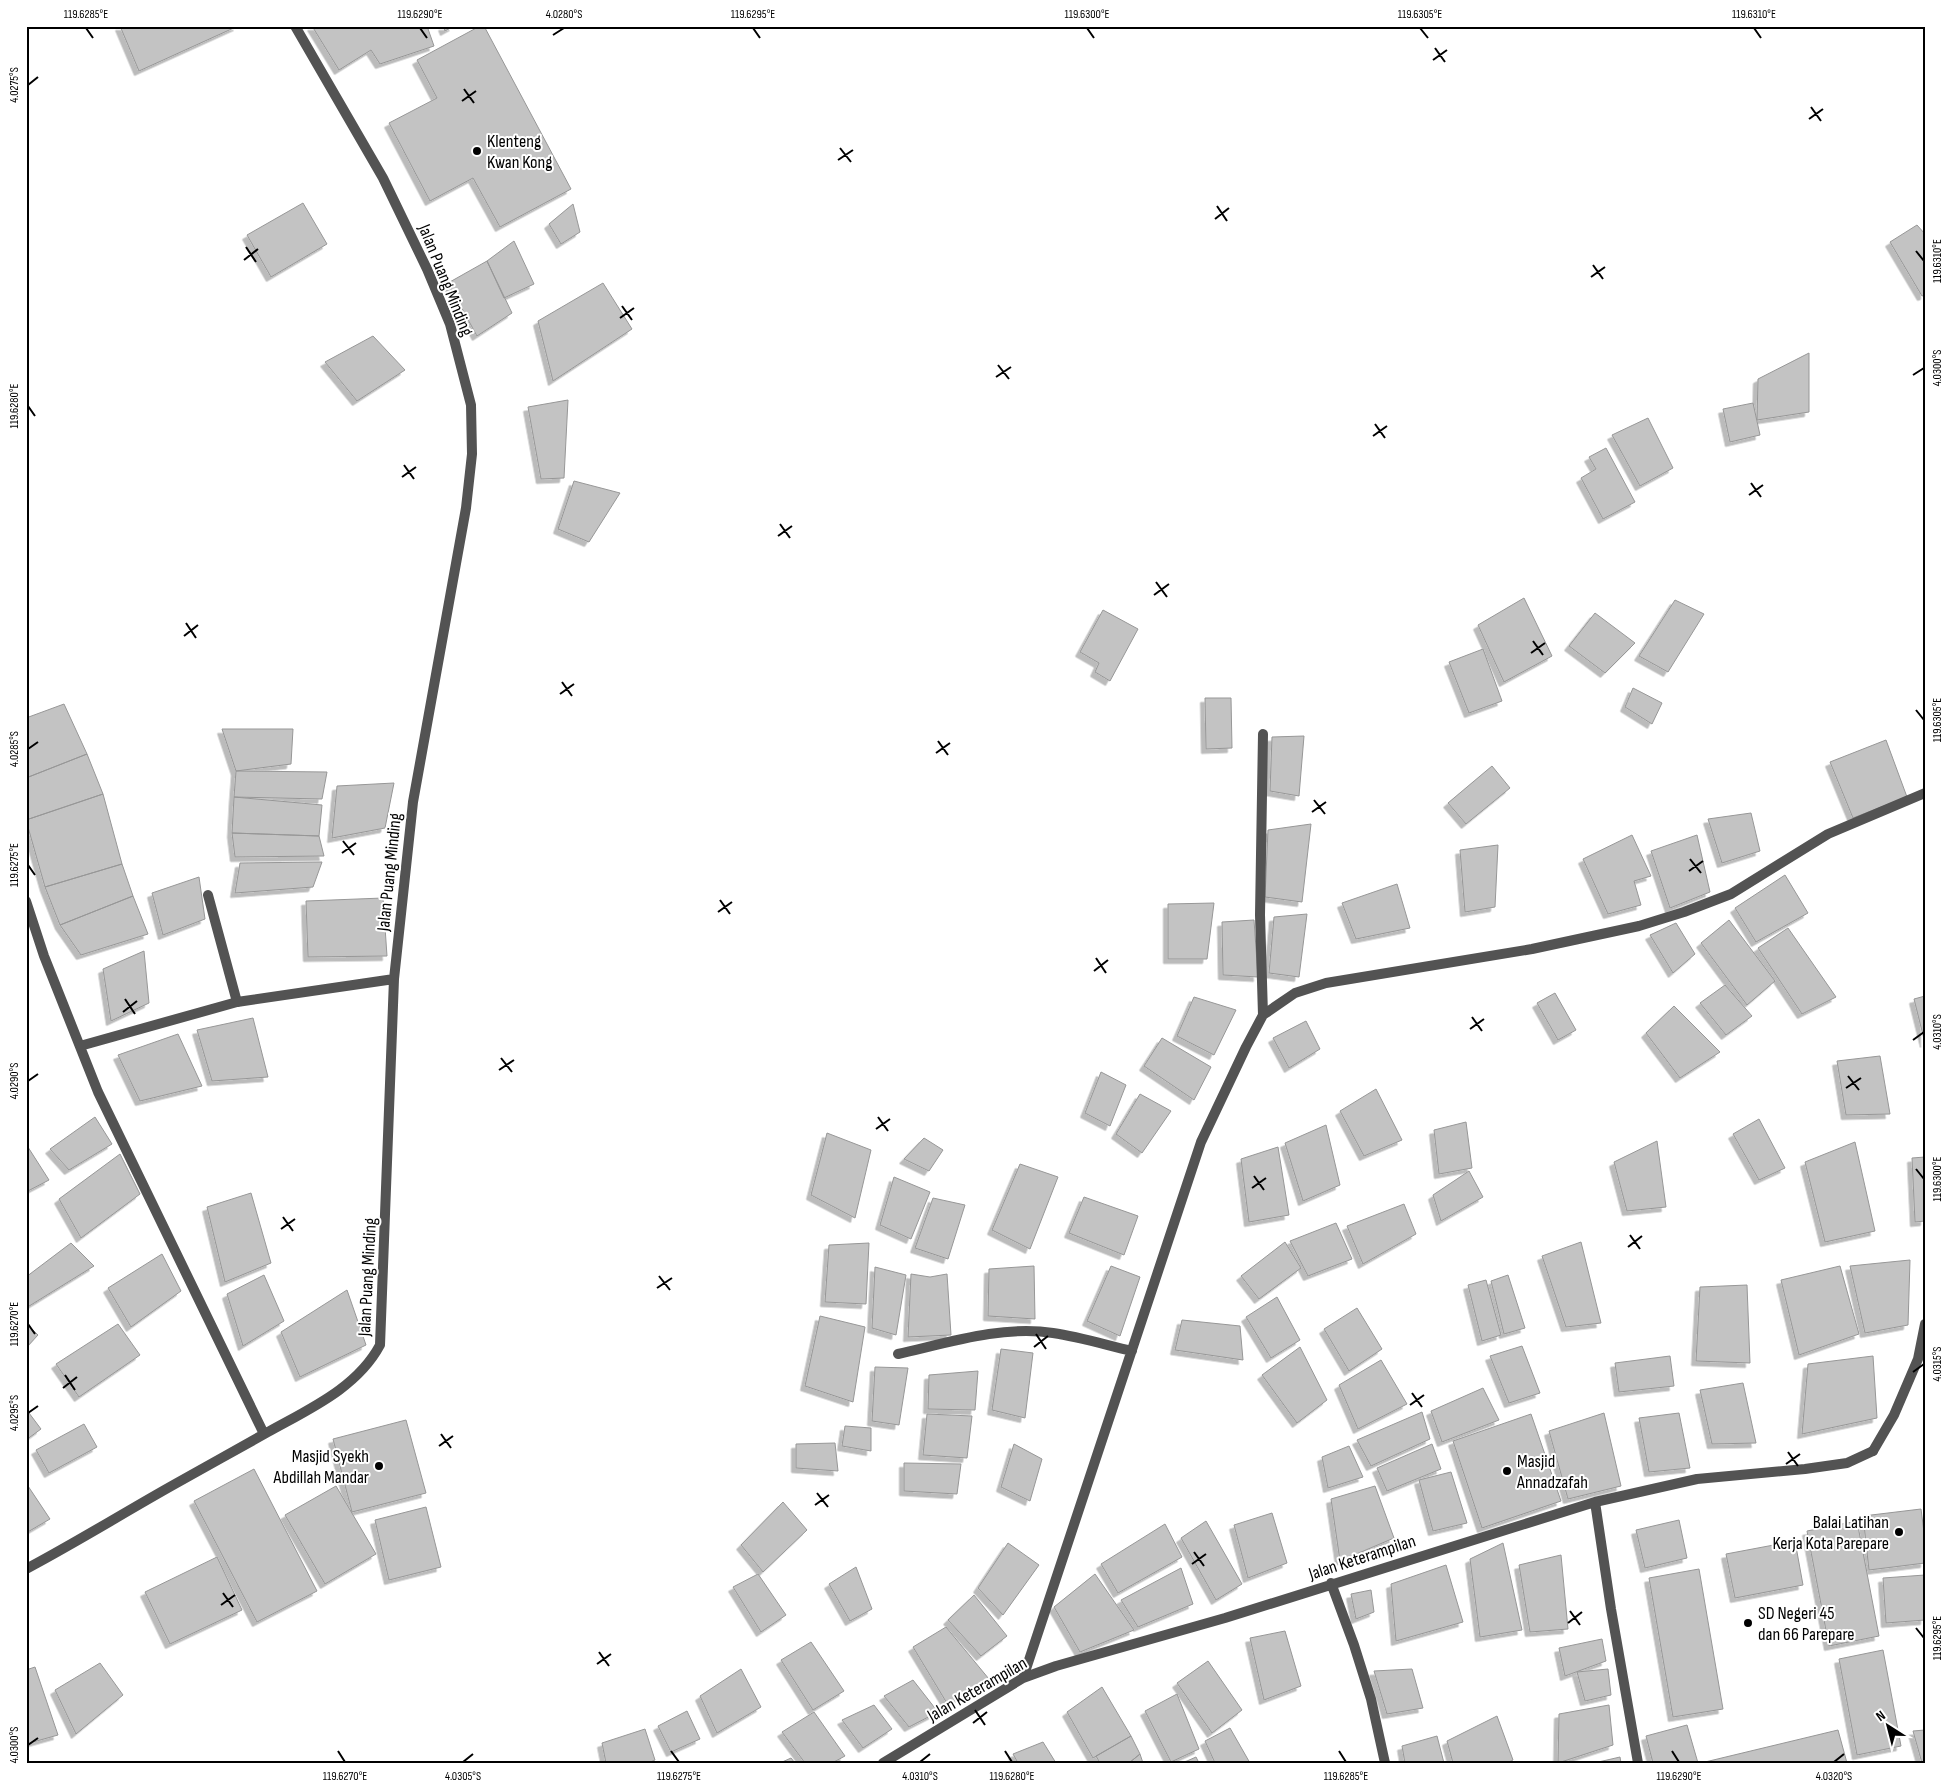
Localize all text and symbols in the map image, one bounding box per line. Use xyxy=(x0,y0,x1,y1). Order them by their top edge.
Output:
text: 119.6285°E xyxy=(64,7,108,22)
text: 119.6290°E xyxy=(398,7,443,22)
text: 4.0280°S xyxy=(546,7,582,22)
text: 119.6295°E xyxy=(731,7,775,22)
text: 119.6300°E xyxy=(1065,7,1110,22)
text: 119.6305°E xyxy=(1398,7,1442,22)
text: 119.6310°E xyxy=(1732,7,1776,22)
text: 4.0275°S xyxy=(7,67,22,103)
place label: Klenteng Kwan Kong xyxy=(487,131,552,173)
marker: Klenteng Kwan Kong xyxy=(471,145,483,157)
street label: Jalan Puang Minding xyxy=(413,220,478,339)
text: 119.6310°E xyxy=(1930,239,1945,283)
text: 4.0300°S xyxy=(1930,350,1945,386)
text: 119.6280°E xyxy=(7,384,22,428)
text: 119.6305°E xyxy=(1930,698,1945,742)
text: 4.0285°S xyxy=(7,731,22,767)
street label: Jalan Puang Minding xyxy=(373,812,406,933)
text: 119.6275°E xyxy=(7,843,22,887)
text: 4.0310°S xyxy=(1930,1014,1945,1050)
text: 4.0290°S xyxy=(7,1063,22,1099)
text: 119.6300°E xyxy=(1930,1156,1945,1201)
street label: Jalan Puang Minding xyxy=(354,1217,381,1338)
text: 119.6270°E xyxy=(7,1302,22,1346)
text: 4.0315°S xyxy=(1930,1346,1945,1382)
text: 4.0295°S xyxy=(7,1395,22,1431)
place label: Masjid Syekh Abdillah Mandar xyxy=(273,1446,369,1488)
place label: Masjid Annadzafah xyxy=(1516,1451,1588,1493)
marker: Masjid Syekh Abdillah Mandar xyxy=(373,1460,385,1472)
marker: Masjid Annadzafah xyxy=(1501,1465,1513,1477)
place label: Balai Latihan Kerja Kota Parepare xyxy=(1772,1512,1889,1554)
marker: Balai Latihan Kerja Kota Parepare xyxy=(1893,1526,1905,1538)
street label: Jalan Keterampilan xyxy=(1305,1530,1418,1585)
place label: SD Negeri 45 dan 66 Parepare xyxy=(1758,1603,1855,1645)
text: 119.6295°E xyxy=(1930,1616,1945,1660)
marker: SD Negeri 45 dan 66 Parepare xyxy=(1742,1617,1754,1629)
street label: Jalan Keterampilan xyxy=(923,1653,1031,1727)
north arrow xyxy=(1864,1702,1914,1752)
text: N xyxy=(1873,1707,1889,1725)
text: 4.0300°S xyxy=(7,1727,22,1763)
text: 119.6270°E xyxy=(323,1769,367,1784)
text: 4.0305°S xyxy=(445,1769,481,1784)
text: 119.6275°E xyxy=(657,1769,701,1784)
text: 4.0310°S xyxy=(902,1769,938,1784)
text: 119.6280°E xyxy=(990,1769,1034,1784)
text: 119.6285°E xyxy=(1324,1769,1368,1784)
text: 119.6290°E xyxy=(1657,1769,1702,1784)
text: 4.0320°S xyxy=(1816,1769,1852,1784)

